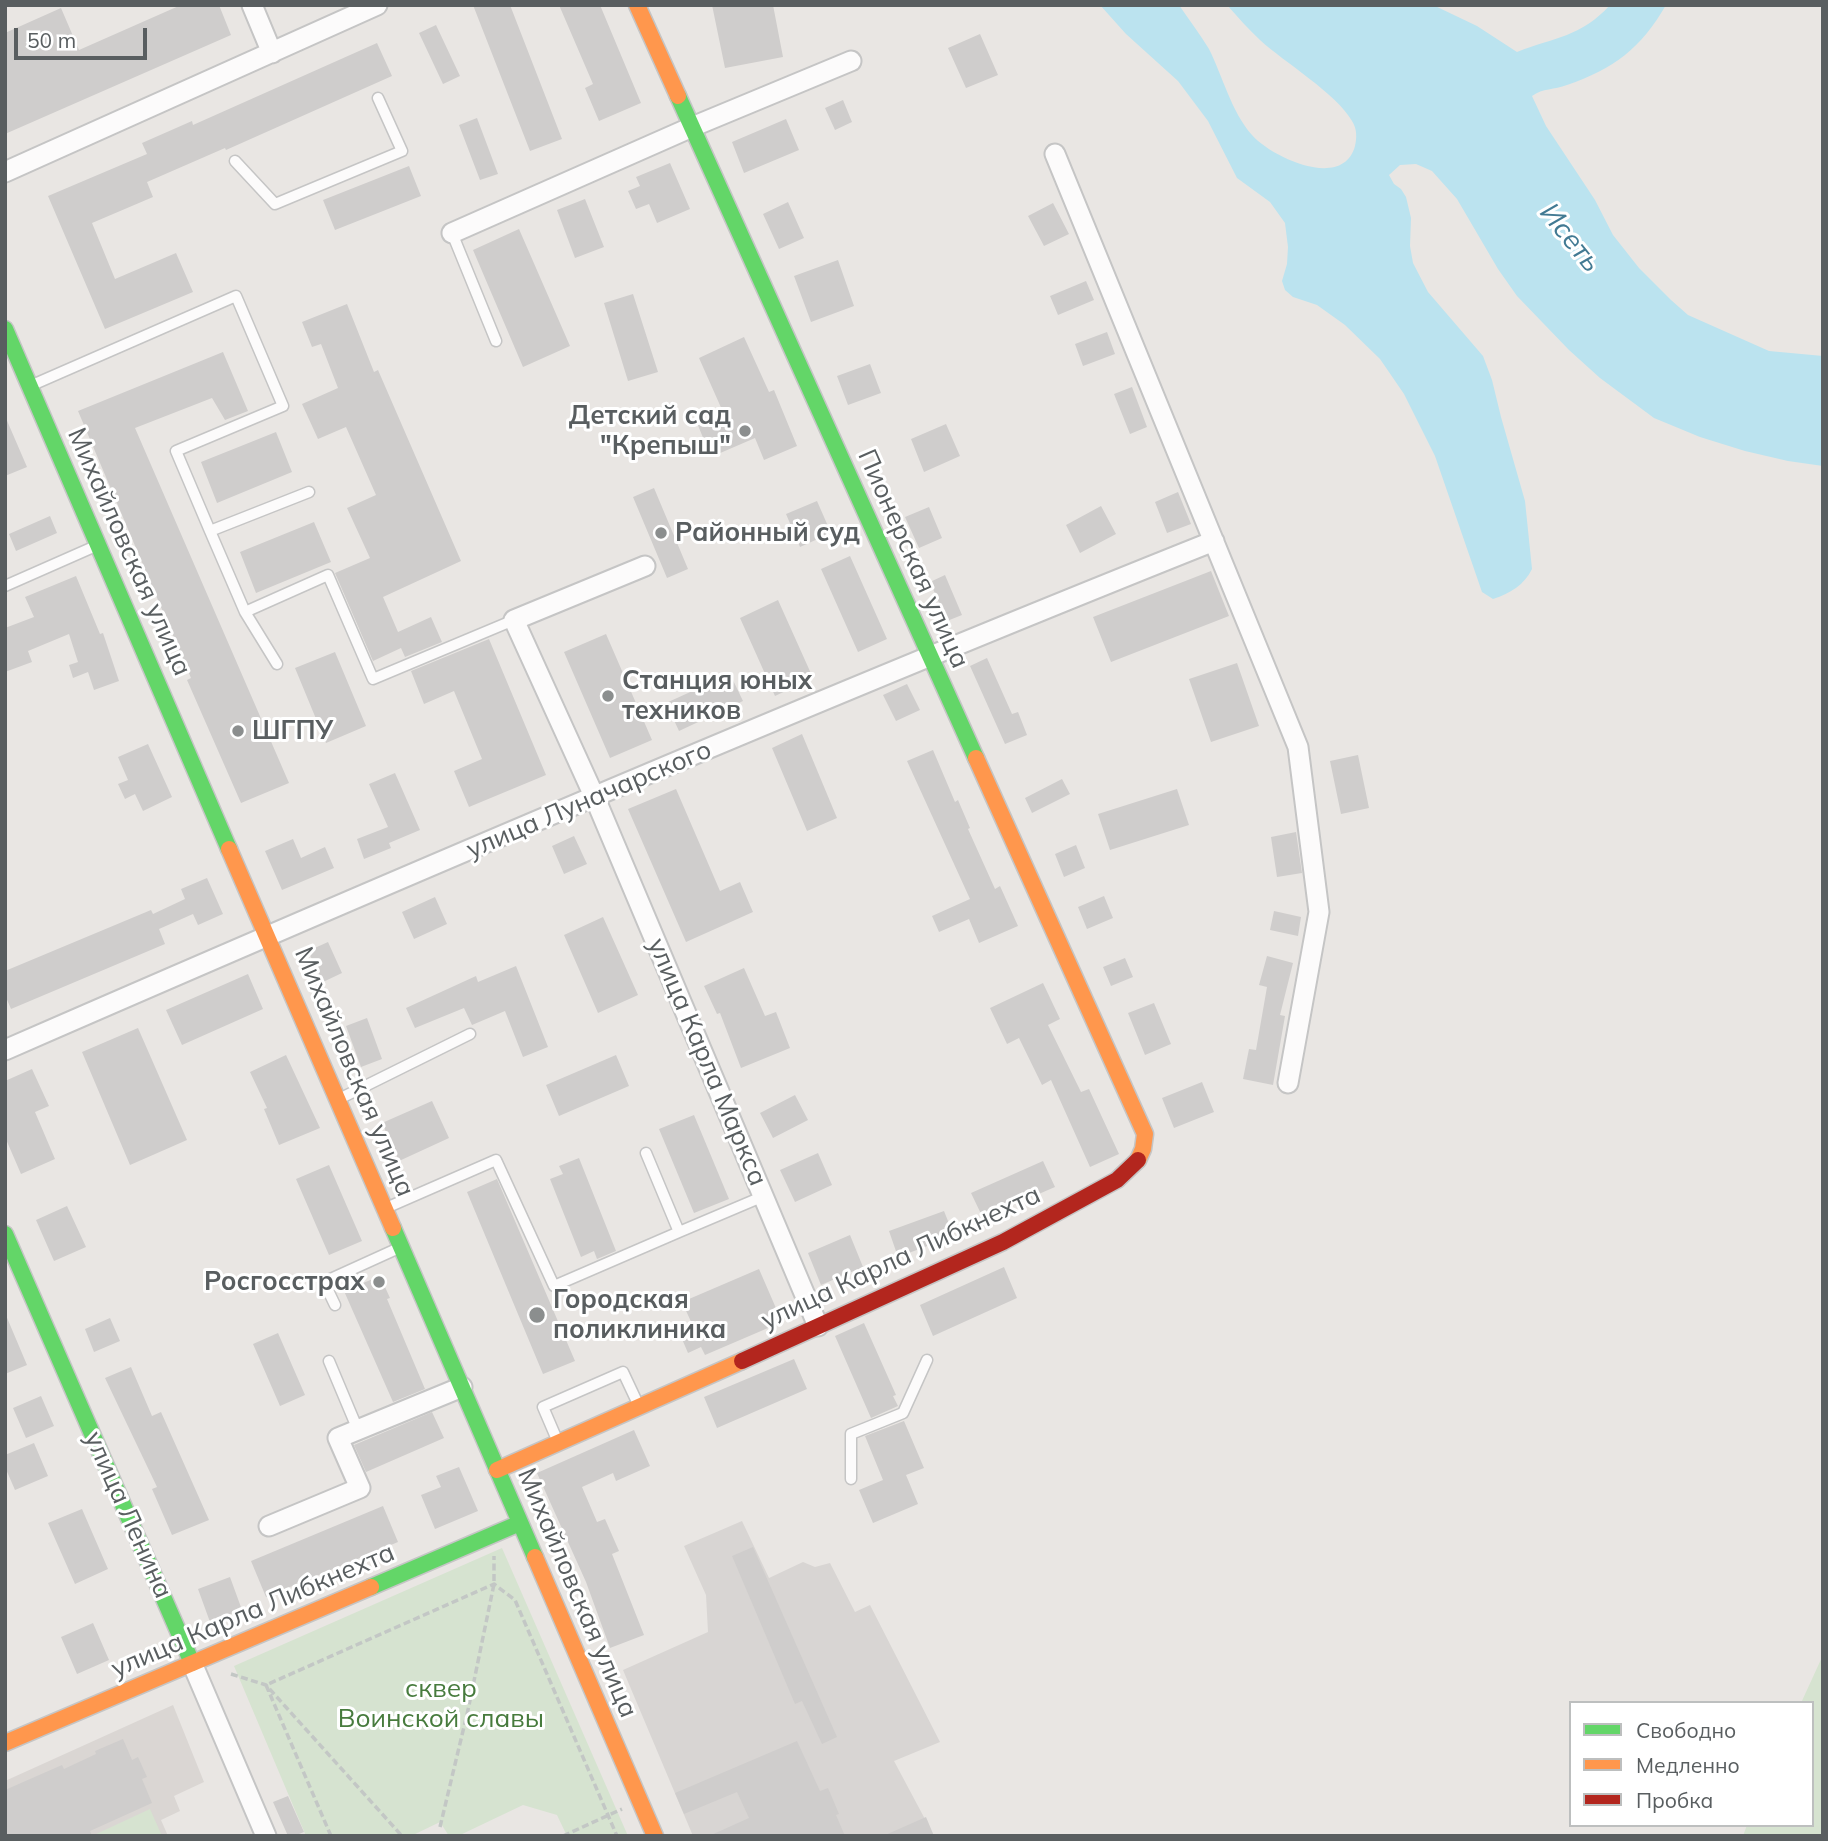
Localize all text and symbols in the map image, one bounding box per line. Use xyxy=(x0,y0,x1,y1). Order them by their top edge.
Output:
scale bar xyxy=(18,14,150,58)
text: 50 m xyxy=(27,27,76,53)
water label: Исеть xyxy=(1532,197,1608,279)
place label: Детский сад "Крепыш" xyxy=(569,400,731,462)
street label: Михайловская улица xyxy=(60,423,198,681)
marker: Детский сад "Крепыш" xyxy=(737,423,753,439)
street label: Пионерская улица xyxy=(851,445,975,673)
place label: Районный суд xyxy=(675,517,860,549)
marker: Районный суд xyxy=(653,525,669,541)
place label: Станция юных техников xyxy=(622,665,812,726)
marker: Станция юных техников xyxy=(600,688,616,704)
place label: ШГПУ xyxy=(252,715,333,747)
marker: ШГПУ xyxy=(230,723,246,739)
street label: улица Луначарского xyxy=(462,734,716,866)
street label: улица Карла Маркса xyxy=(641,933,773,1191)
street label: Михайловская улица xyxy=(287,943,421,1201)
street label: улица Карла Либкнехта xyxy=(756,1179,1046,1337)
place label: Росгосстрах xyxy=(204,1266,365,1298)
marker: Росгосстрах xyxy=(371,1274,387,1290)
place label: Городская поликлиника xyxy=(553,1284,726,1346)
marker: Городская поликлиника xyxy=(527,1305,547,1325)
street label: улица Ленина xyxy=(77,1427,179,1603)
street label: Михайловская улица xyxy=(510,1464,644,1722)
street label: улица Карла Либкнехта xyxy=(107,1537,399,1685)
park label: сквер Воинской славы xyxy=(338,1673,544,1734)
legend xyxy=(1569,1701,1814,1827)
text: Свободно xyxy=(1636,1717,1736,1743)
text: Медленно xyxy=(1636,1752,1740,1778)
text: Пробка xyxy=(1636,1787,1713,1813)

